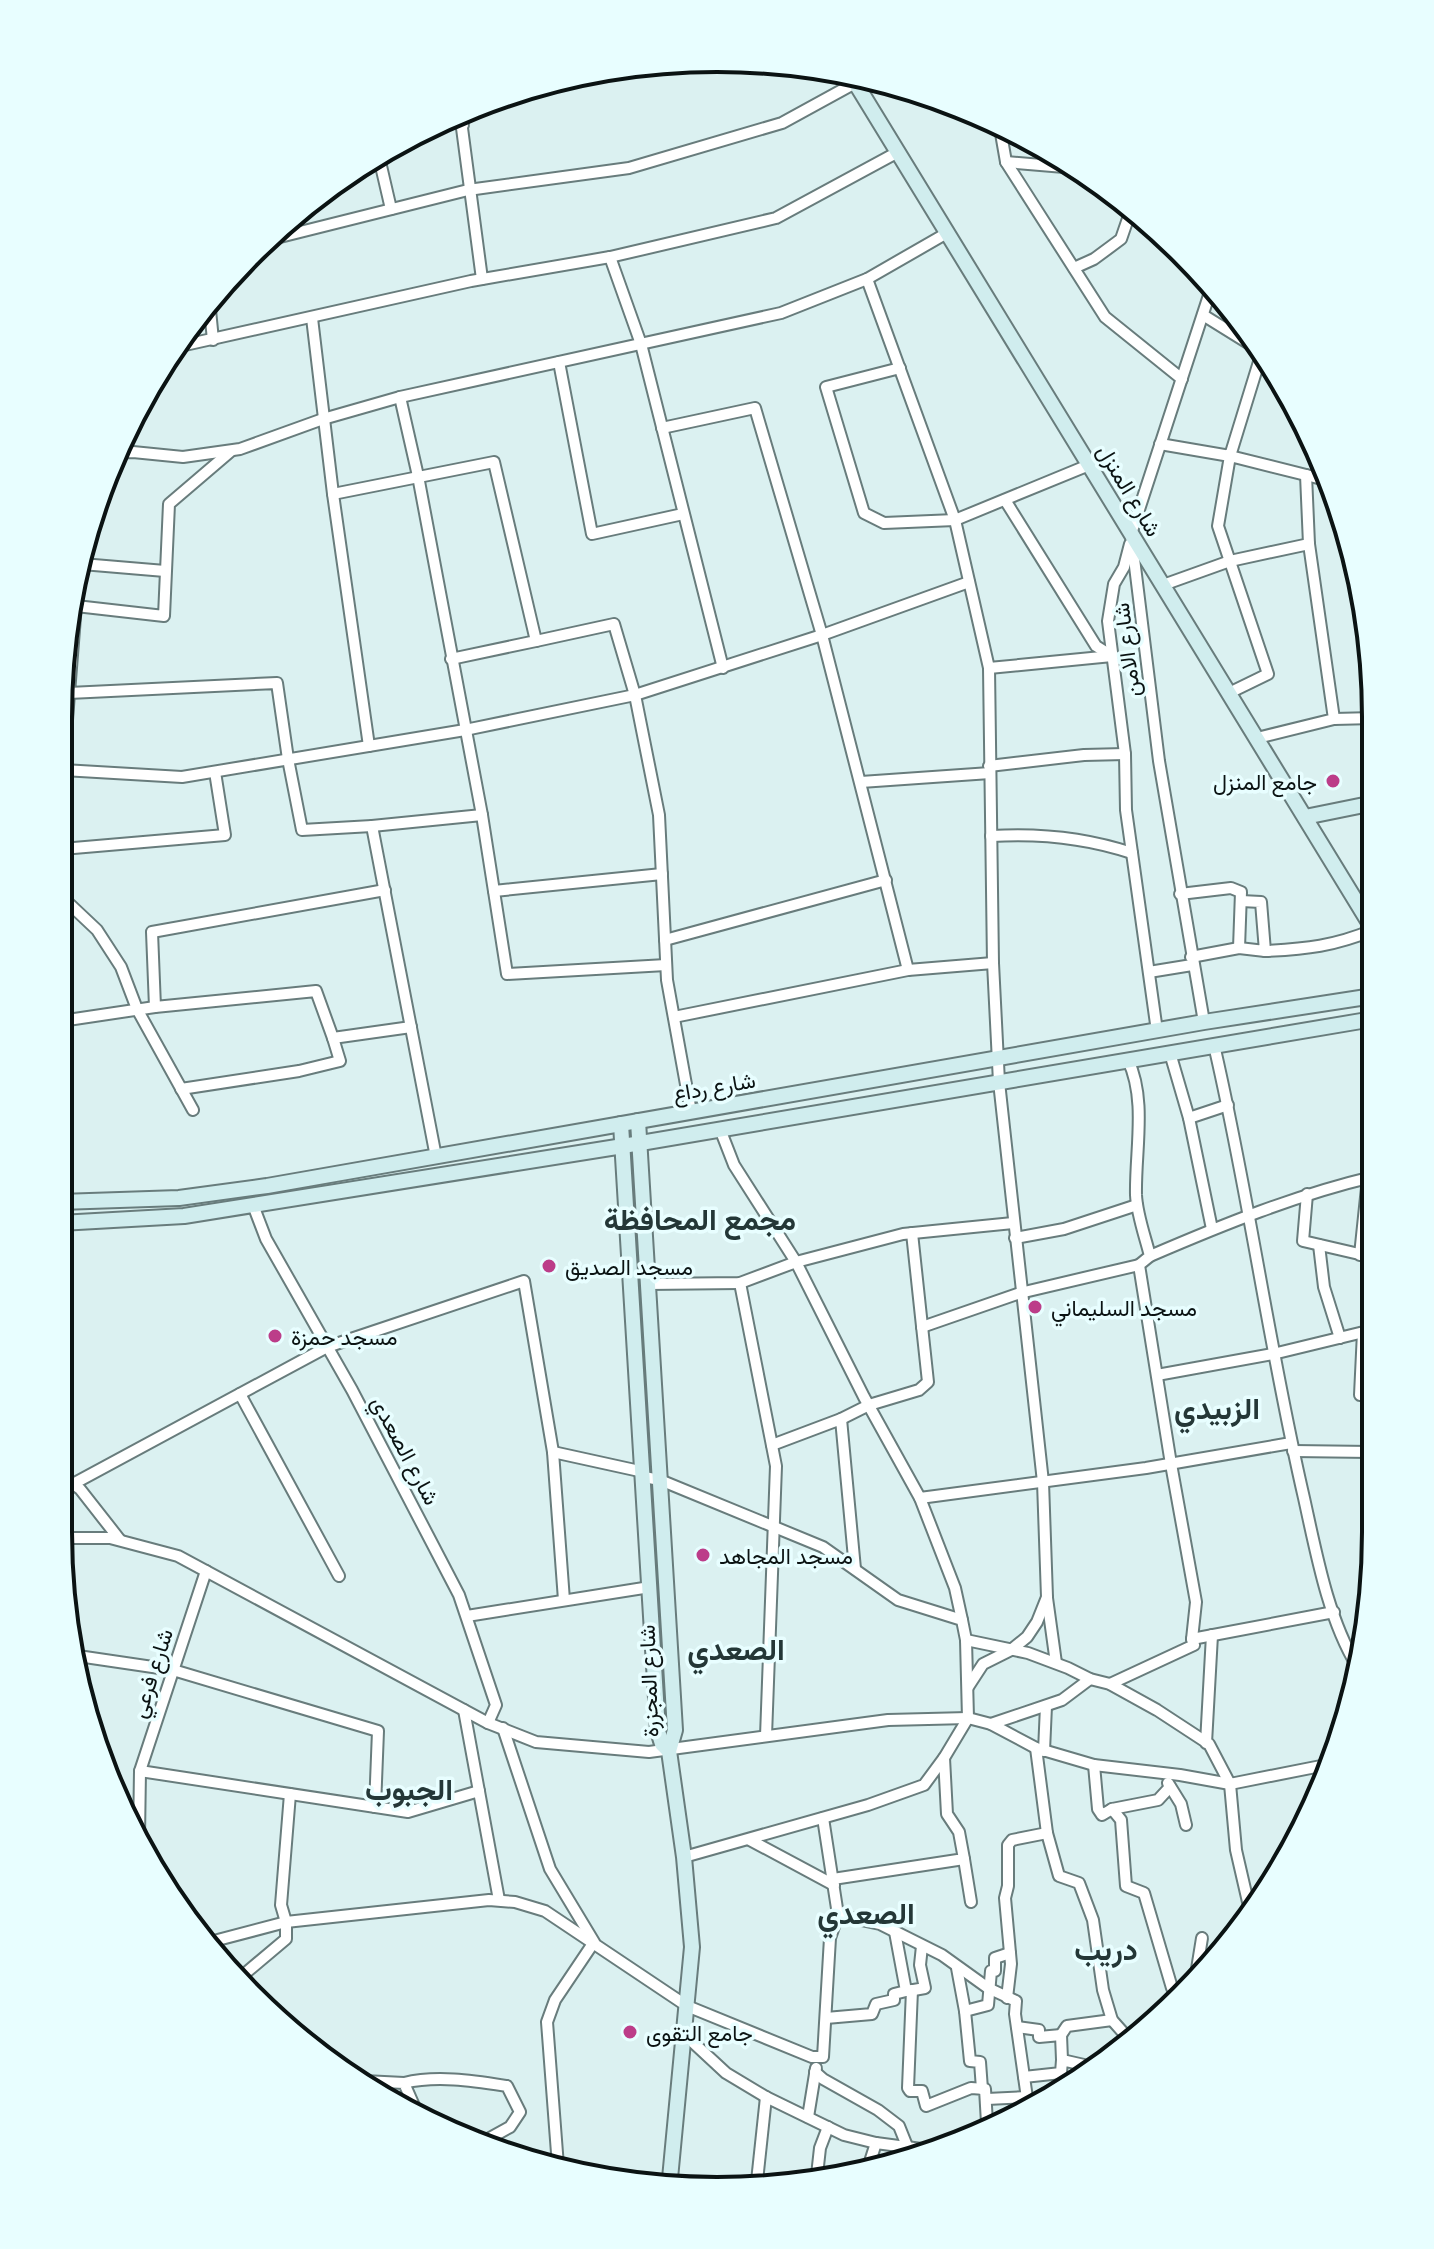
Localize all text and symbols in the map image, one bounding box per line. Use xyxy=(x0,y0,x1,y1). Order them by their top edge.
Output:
street label: شارع المنزل xyxy=(1090,438,1169,542)
street label: شارع الامن xyxy=(1106,601,1147,699)
place label: جامع المنزل xyxy=(1213,767,1317,797)
marker: جامع المنزل xyxy=(1324,772,1342,790)
street label: شارع رداع xyxy=(670,1064,758,1109)
district label: مجمع المحافظة xyxy=(604,1199,796,1240)
place label: مسجد الصديق xyxy=(565,1252,693,1281)
marker: مسجد الصديق xyxy=(540,1257,558,1275)
place label: مسجد السليماني xyxy=(1051,1293,1197,1327)
marker: مسجد السليماني xyxy=(1026,1298,1044,1316)
place label: مسجد حمزة xyxy=(291,1322,398,1351)
marker: مسجد حمزة xyxy=(266,1327,284,1345)
district label: الزبيدي xyxy=(1174,1388,1260,1434)
street label: شارع الصعدي xyxy=(361,1390,447,1512)
place label: مسجد المجاهد xyxy=(719,1541,853,1570)
marker: مسجد المجاهد xyxy=(694,1546,712,1564)
street label: شارع المجزرة xyxy=(632,1624,665,1738)
street label: شارع فرعي xyxy=(123,1625,184,1723)
district label: الصعدي xyxy=(687,1629,785,1675)
district label: الجبوب xyxy=(365,1769,453,1808)
district label: الصعدي xyxy=(817,1893,915,1939)
district label: دريب xyxy=(1074,1929,1138,1968)
place label: جامع التقوى xyxy=(646,2018,753,2048)
marker: جامع التقوى xyxy=(621,2023,639,2041)

